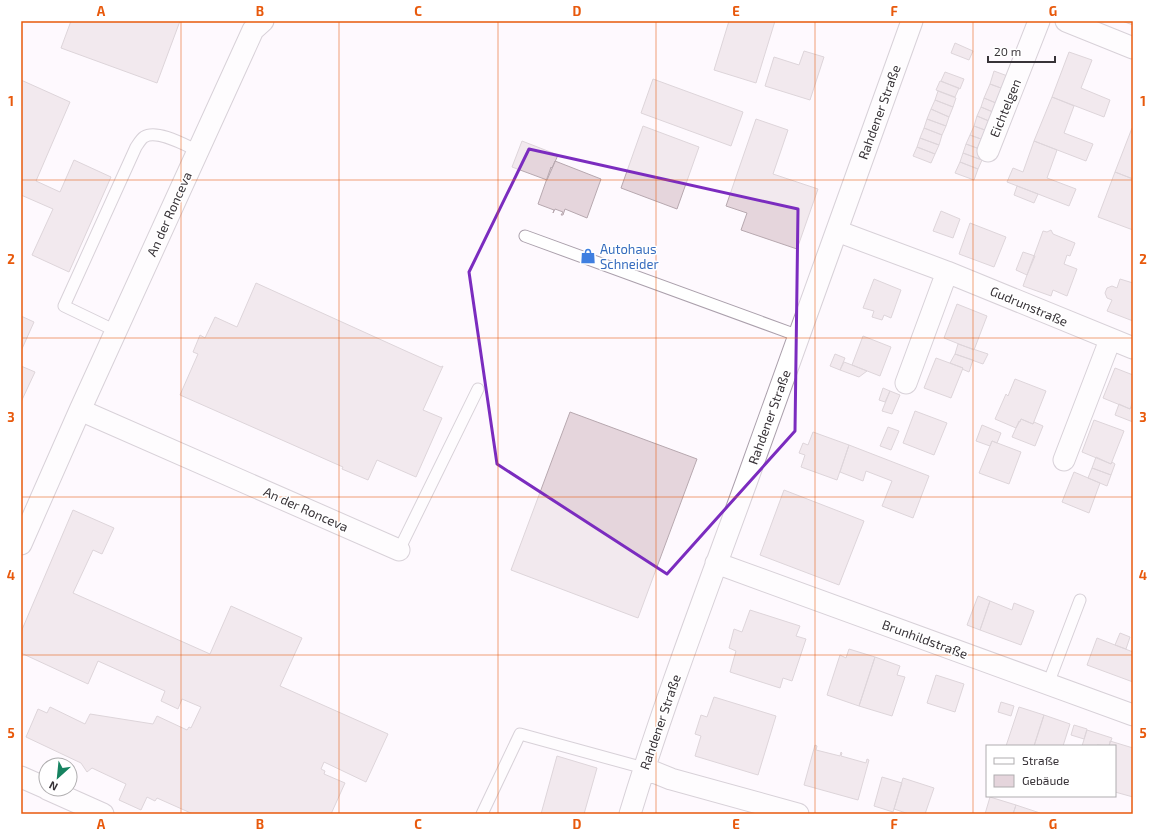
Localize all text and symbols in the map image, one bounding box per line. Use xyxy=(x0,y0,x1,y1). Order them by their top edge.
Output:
text: A xyxy=(97,3,106,19)
text: B xyxy=(256,3,264,19)
text: C xyxy=(414,3,422,19)
text: D xyxy=(573,3,582,19)
text: E xyxy=(732,3,740,19)
text: F xyxy=(890,3,898,19)
text: G xyxy=(1049,3,1057,19)
scale bar xyxy=(988,38,1055,64)
text: 20 m xyxy=(994,44,1021,58)
street label: Rahdener Straße xyxy=(854,62,904,162)
street label: Eichtelgen xyxy=(986,76,1024,140)
text: 1 xyxy=(8,93,14,109)
text: 1 xyxy=(1140,93,1146,109)
street label: An der Ronceva xyxy=(143,169,195,259)
place label: Autohaus Schneider xyxy=(600,241,659,272)
shop icon: Autohaus Schneider xyxy=(579,247,597,265)
text: 2 xyxy=(7,251,15,267)
text: 2 xyxy=(1139,251,1147,267)
street label: Gudrunstraße xyxy=(988,282,1070,330)
street label: Rahdener Straße xyxy=(744,367,794,467)
text: 3 xyxy=(7,409,15,425)
text: 3 xyxy=(1139,409,1147,425)
street label: An der Ronceva xyxy=(261,483,351,535)
text: 4 xyxy=(7,567,15,583)
text: 4 xyxy=(1139,567,1147,583)
street label: Brunhildstraße xyxy=(880,616,970,662)
street label: Rahdener Straße xyxy=(636,672,684,772)
text: 5 xyxy=(7,725,15,741)
text: 5 xyxy=(1139,725,1147,741)
legend xyxy=(986,745,1116,797)
text: Straße xyxy=(1022,753,1059,767)
north arrow xyxy=(38,757,78,797)
text: Gebäude xyxy=(1022,773,1070,787)
text: N xyxy=(47,779,60,794)
text: A xyxy=(97,816,106,832)
text: B xyxy=(256,816,264,832)
text: C xyxy=(414,816,422,832)
text: D xyxy=(573,816,582,832)
text: E xyxy=(732,816,740,832)
text: F xyxy=(890,816,898,832)
text: G xyxy=(1049,816,1057,832)

